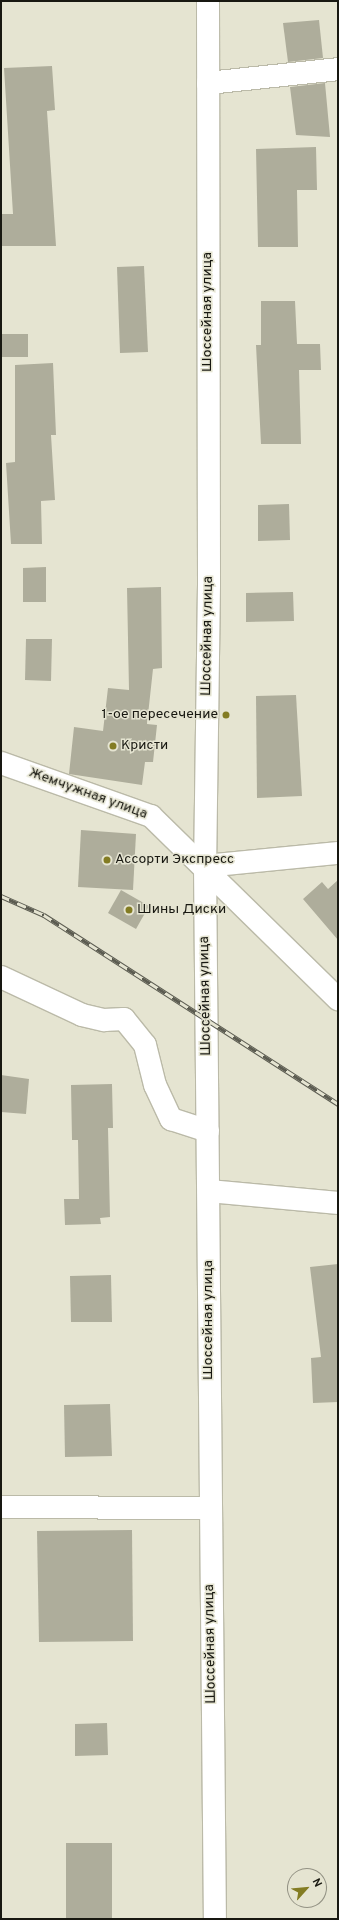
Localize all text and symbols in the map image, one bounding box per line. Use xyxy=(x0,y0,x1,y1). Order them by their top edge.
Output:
street label: Шоссейная улица xyxy=(200,252,216,372)
street label: Шоссейная улица xyxy=(199,576,217,696)
place label: 1-ое пересечение xyxy=(102,707,218,723)
marker: 1-ое пересечение xyxy=(221,710,231,720)
place label: Кристи xyxy=(121,738,168,754)
marker: Кристи xyxy=(108,741,118,751)
street label: Жемчужная улица xyxy=(26,765,150,823)
place label: Ассорти Экспресс xyxy=(115,852,234,868)
marker: Ассорти Экспресс xyxy=(102,855,112,865)
place label: Шины Диски xyxy=(137,902,226,918)
marker: Шины Диски xyxy=(124,905,134,915)
street label: Шоссейная улица xyxy=(197,936,215,1056)
street label: Шоссейная улица xyxy=(201,1260,217,1380)
street label: Шоссейная улица xyxy=(202,1584,220,1704)
north arrow xyxy=(287,1868,327,1908)
text: N xyxy=(309,1876,325,1890)

